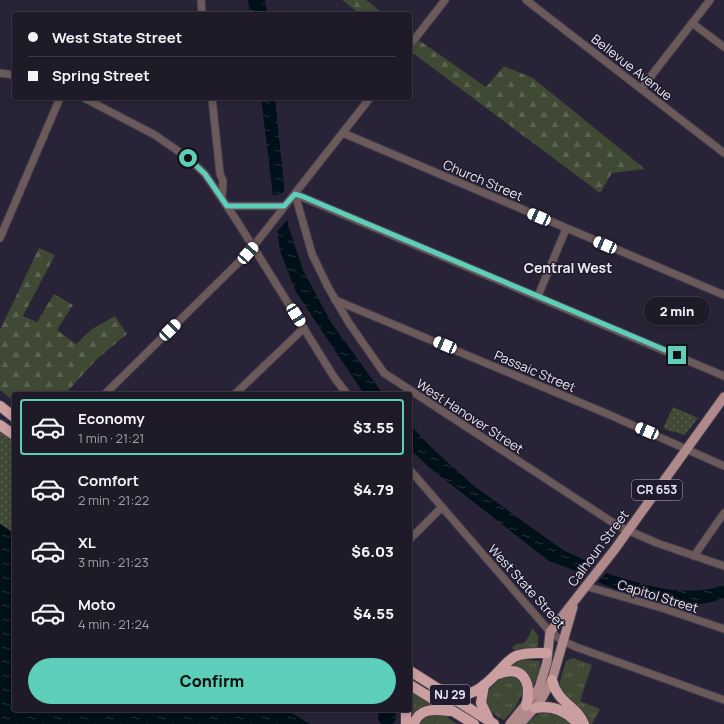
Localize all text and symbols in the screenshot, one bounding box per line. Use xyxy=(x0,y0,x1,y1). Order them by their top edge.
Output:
text: West State Street xyxy=(52,27,182,48)
street label: Bellevue Avenue xyxy=(588,30,676,105)
text: Spring Street xyxy=(52,65,150,86)
route start xyxy=(179,149,197,167)
street label: Church Street xyxy=(440,155,526,205)
car xyxy=(526,207,552,227)
car xyxy=(592,235,618,255)
car xyxy=(236,240,260,266)
district label: Central West xyxy=(524,258,612,277)
callout: 2 min xyxy=(644,297,710,325)
car xyxy=(285,302,307,328)
text: 2 min xyxy=(660,302,694,320)
car xyxy=(157,317,183,343)
car xyxy=(432,335,458,355)
street label: Passaic Street xyxy=(492,346,578,396)
route end xyxy=(668,346,686,364)
street label: West Hanover Street xyxy=(413,375,527,457)
text: Economy xyxy=(78,408,145,429)
icon: car xyxy=(30,409,66,445)
text: $3.55 xyxy=(353,417,394,438)
car xyxy=(634,421,660,441)
text: 1 min · 21:21 xyxy=(78,429,144,447)
text: Comfort xyxy=(78,470,139,491)
icon: car xyxy=(30,471,66,507)
text: $4.79 xyxy=(353,479,394,500)
road number: CR 653 xyxy=(632,480,682,500)
text: 2 min · 21:22 xyxy=(78,491,149,509)
street label: Calhoun Street xyxy=(563,506,633,590)
text: XL xyxy=(78,532,96,553)
icon: car xyxy=(30,533,66,569)
street label: West State Street xyxy=(484,540,570,632)
text: $6.03 xyxy=(351,541,394,562)
text: 3 min · 21:23 xyxy=(78,553,149,571)
street label: Capitol Street xyxy=(615,575,701,617)
text: Moto xyxy=(78,594,115,615)
icon: car xyxy=(30,595,66,631)
text: $4.55 xyxy=(353,603,394,624)
text: 4 min · 21:24 xyxy=(78,615,149,633)
button: Confirm xyxy=(28,658,396,704)
road number: NJ 29 xyxy=(430,685,470,705)

